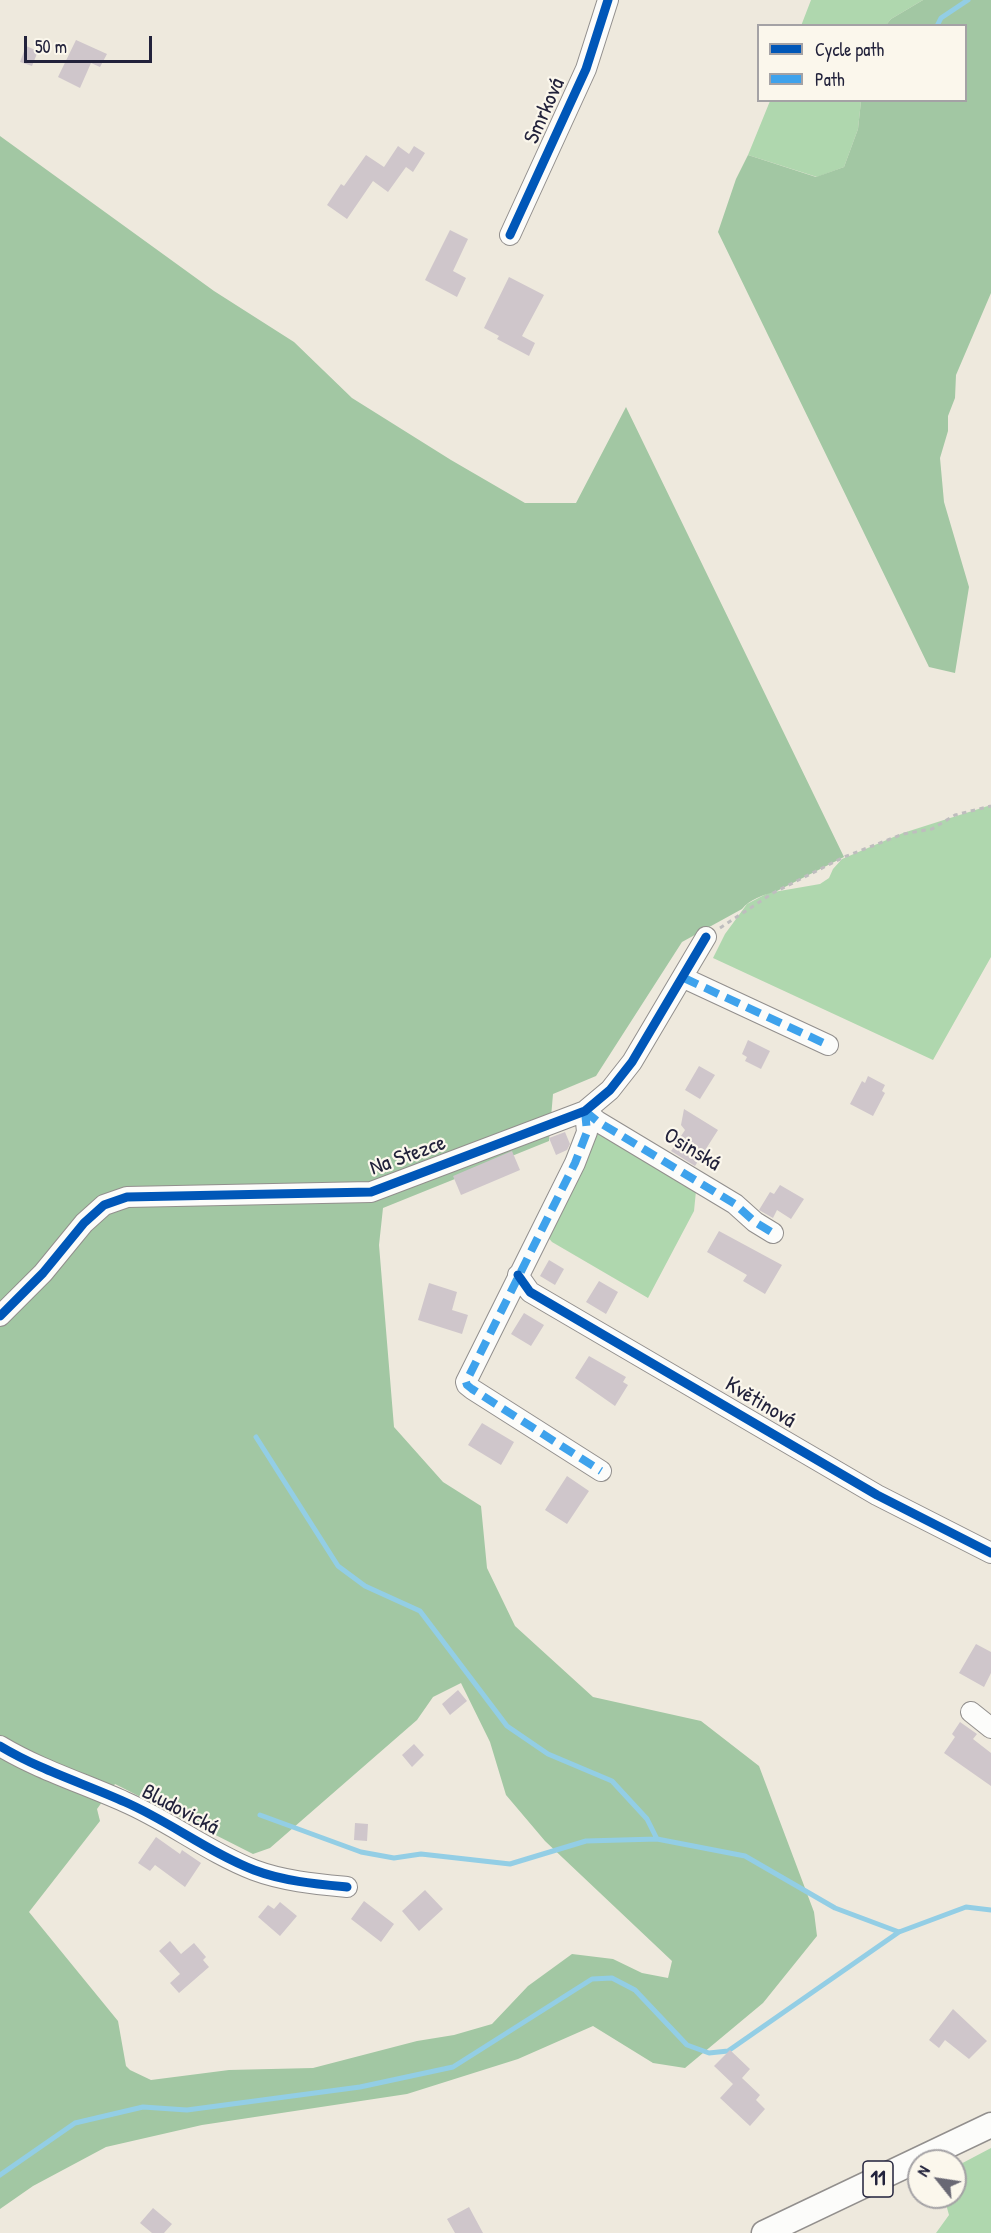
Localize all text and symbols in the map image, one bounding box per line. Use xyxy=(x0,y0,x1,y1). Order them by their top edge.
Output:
scale bar xyxy=(27,24,154,62)
legend xyxy=(757,24,967,102)
text: 50 m xyxy=(35,34,67,59)
text: Cycle path xyxy=(815,37,884,62)
text: Path xyxy=(815,67,844,92)
street label: Smrková xyxy=(519,74,571,148)
street label: Osinská xyxy=(659,1123,725,1177)
street label: Na Stezce xyxy=(367,1130,449,1182)
street label: Květinová xyxy=(720,1372,800,1434)
street label: Bludovická xyxy=(137,1779,223,1841)
north arrow xyxy=(907,2149,967,2209)
road number: 11 xyxy=(863,2161,893,2197)
text: N xyxy=(911,2162,935,2180)

